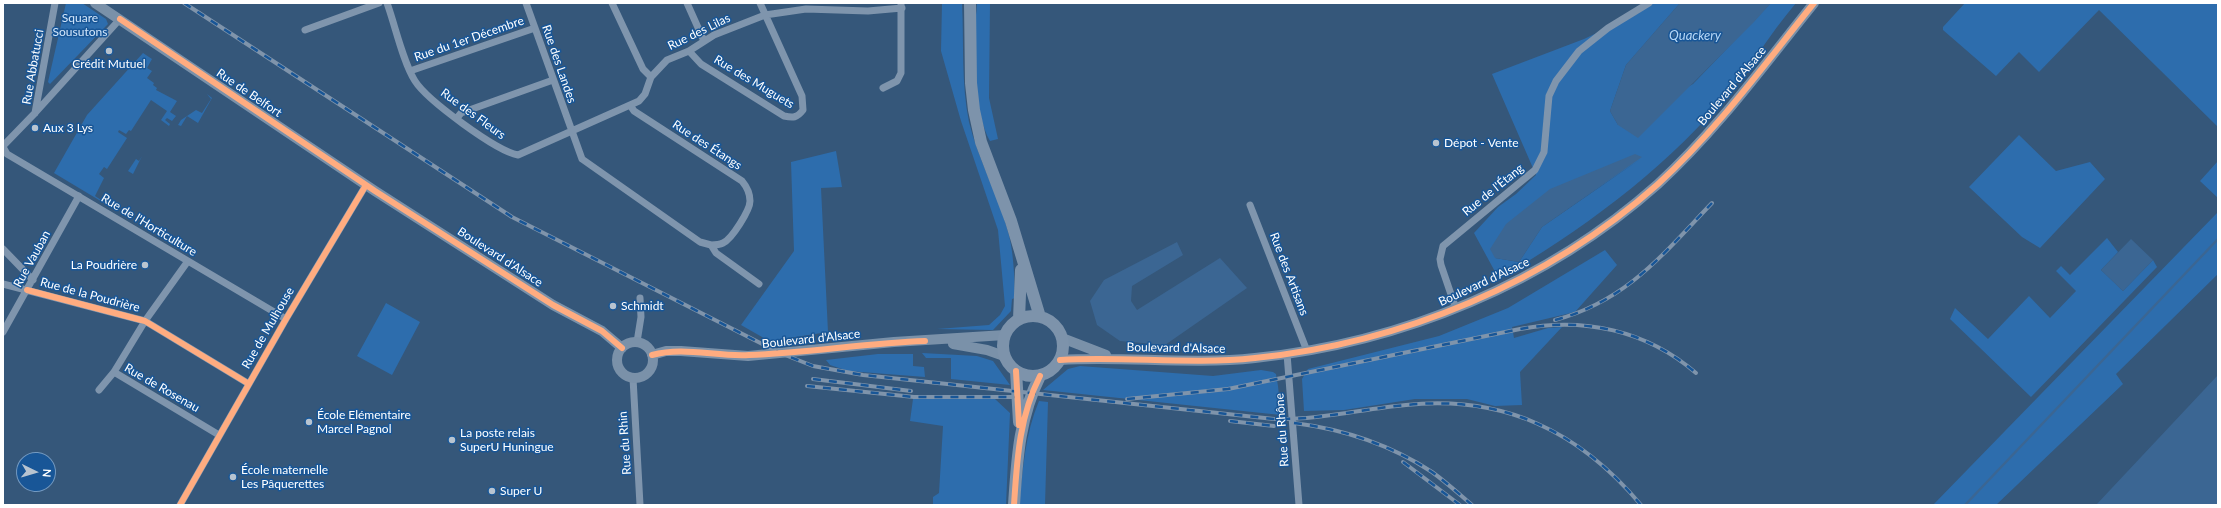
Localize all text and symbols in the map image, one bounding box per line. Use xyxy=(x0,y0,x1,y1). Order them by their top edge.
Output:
park label: Square Sousutons xyxy=(53,11,107,39)
street label: Rue des Lilas xyxy=(665,11,733,53)
street label: Rue du 1er Décembre xyxy=(412,13,526,65)
street label: Rue des Landes xyxy=(539,23,579,105)
street label: Rue Abbatucci xyxy=(19,28,47,106)
water label: Quackery xyxy=(1669,28,1721,44)
street label: Boulevard d'Alsace xyxy=(1695,44,1769,128)
marker: Crédit Mutuel xyxy=(104,46,114,56)
street label: Rue des Muguets xyxy=(711,52,797,112)
place label: Crédit Mutuel xyxy=(72,57,146,71)
street label: Rue de Belfort xyxy=(214,66,284,120)
street label: Rue des Fleurs xyxy=(438,86,508,142)
street label: Rue des Étangs xyxy=(670,117,744,173)
place label: Aux 3 Lys xyxy=(43,121,93,135)
marker: Aux 3 Lys xyxy=(30,123,40,133)
place label: Dépot - Vente xyxy=(1444,136,1518,150)
marker: Dépot - Vente xyxy=(1431,138,1441,148)
street label: Rue de l'Étang xyxy=(1459,161,1527,219)
street label: Rue de l'Horticulture xyxy=(99,191,199,259)
street label: Boulevard d'Alsace xyxy=(455,224,545,290)
street label: Rue Vauban xyxy=(11,228,53,290)
street label: Rue des Artisans xyxy=(1267,231,1311,317)
street label: Boulevard d'Alsace xyxy=(1436,255,1532,309)
place label: La Poudrière xyxy=(71,258,137,272)
marker: La Poudrière xyxy=(140,260,150,270)
street label: Rue de la Poudrière xyxy=(39,275,141,315)
street label: Rue de Mulhouse xyxy=(239,285,297,371)
place label: Schmidt xyxy=(621,299,664,313)
marker: Schmidt xyxy=(608,301,618,311)
street label: Boulevard d'Alsace xyxy=(761,327,861,351)
street label: Boulevard d'Alsace xyxy=(1127,340,1225,356)
street label: Rue de Rosenau xyxy=(122,361,202,415)
street label: Rue du Rhône xyxy=(1272,393,1292,467)
place label: École Elémentaire Marcel Pagnol xyxy=(317,408,411,436)
street label: Rue du Rhin xyxy=(616,411,634,475)
marker: École Elémentaire Marcel Pagnol xyxy=(304,417,314,427)
place label: La poste relais SuperU Huningue xyxy=(460,426,554,454)
marker: La poste relais SuperU Huningue xyxy=(447,435,457,445)
north arrow xyxy=(16,452,56,492)
place label: École maternelle Les Pâquerettes xyxy=(241,463,328,491)
text: N xyxy=(41,468,54,478)
marker: École maternelle Les Pâquerettes xyxy=(228,472,238,482)
place label: Super U xyxy=(500,484,542,498)
marker: Super U xyxy=(487,486,497,496)

